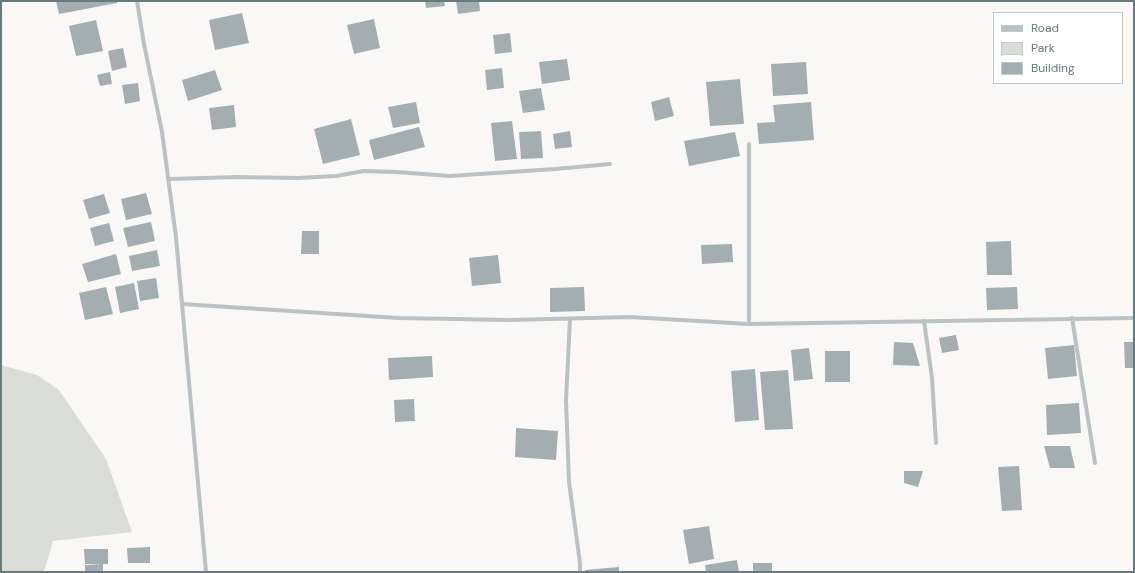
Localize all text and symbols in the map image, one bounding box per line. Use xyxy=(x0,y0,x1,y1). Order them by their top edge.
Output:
legend xyxy=(993,12,1123,84)
text: Road xyxy=(1031,20,1059,36)
text: Park xyxy=(1031,40,1055,56)
text: Building xyxy=(1031,60,1075,76)

